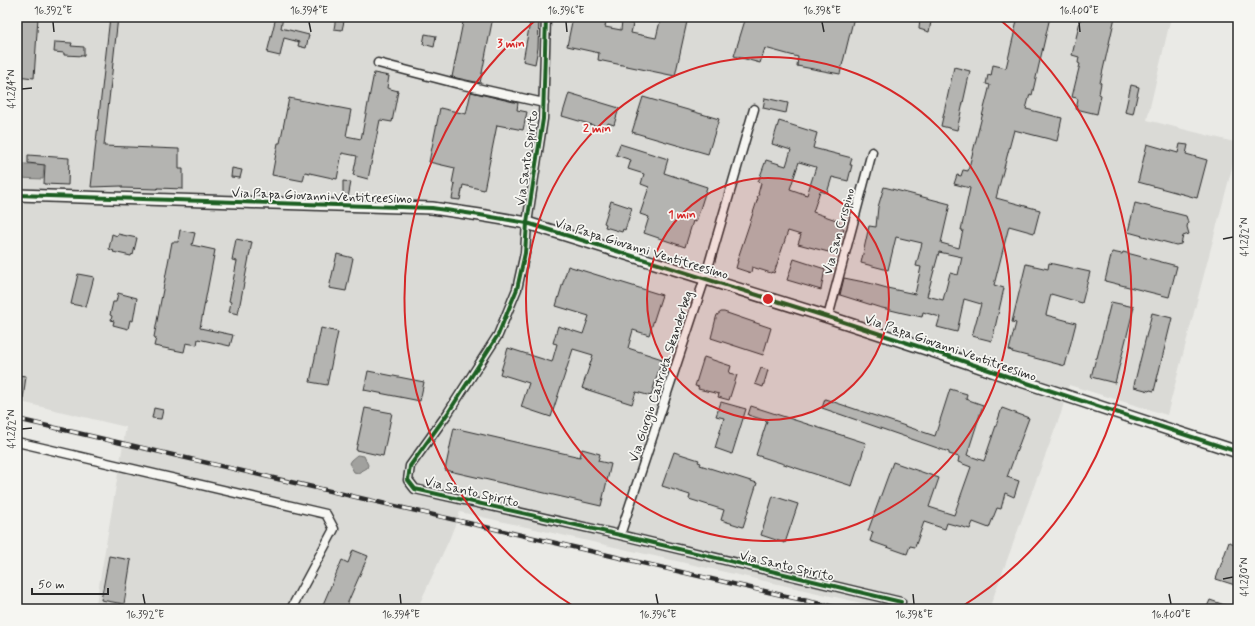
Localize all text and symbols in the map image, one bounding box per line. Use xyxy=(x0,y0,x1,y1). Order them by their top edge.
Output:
text: 16.392°E xyxy=(34,4,72,18)
text: 16.394°E xyxy=(290,4,328,18)
text: 16.396°E xyxy=(548,4,585,18)
text: 16.398°E xyxy=(803,4,841,18)
text: 16.400°E xyxy=(1059,4,1099,18)
text: 3 min xyxy=(497,36,525,52)
text: 41.284°N xyxy=(5,69,19,108)
street label: Via Santo Spirito xyxy=(512,109,543,207)
text: 2 min xyxy=(583,121,611,137)
street label: Via Papa Giovanni Ventitreesimo xyxy=(231,185,413,208)
street label: Via San Crispino xyxy=(820,186,859,277)
text: 1 min xyxy=(668,207,696,223)
street label: Via Papa Giovanni Ventitreesimo xyxy=(553,215,731,284)
text: 41.282°N xyxy=(1238,217,1252,256)
street label: Via Giorgio Castriota Skanderbeg xyxy=(626,289,698,465)
centre of rings xyxy=(761,292,775,306)
street label: Via Papa Giovanni Ventitreesimo xyxy=(862,311,1039,386)
text: 41.282°N xyxy=(5,409,19,448)
street label: Via Santo Spirito xyxy=(423,473,521,512)
street label: Via Santo Spirito xyxy=(738,547,836,586)
text: 41.280°N xyxy=(1238,557,1252,596)
scale bar xyxy=(32,570,108,596)
text: 50 m xyxy=(38,577,65,593)
text: 16.392°E xyxy=(126,608,164,622)
text: 16.394°E xyxy=(382,608,420,622)
text: 16.396°E xyxy=(640,608,677,622)
text: 16.398°E xyxy=(895,608,933,622)
text: 16.400°E xyxy=(1151,608,1191,622)

